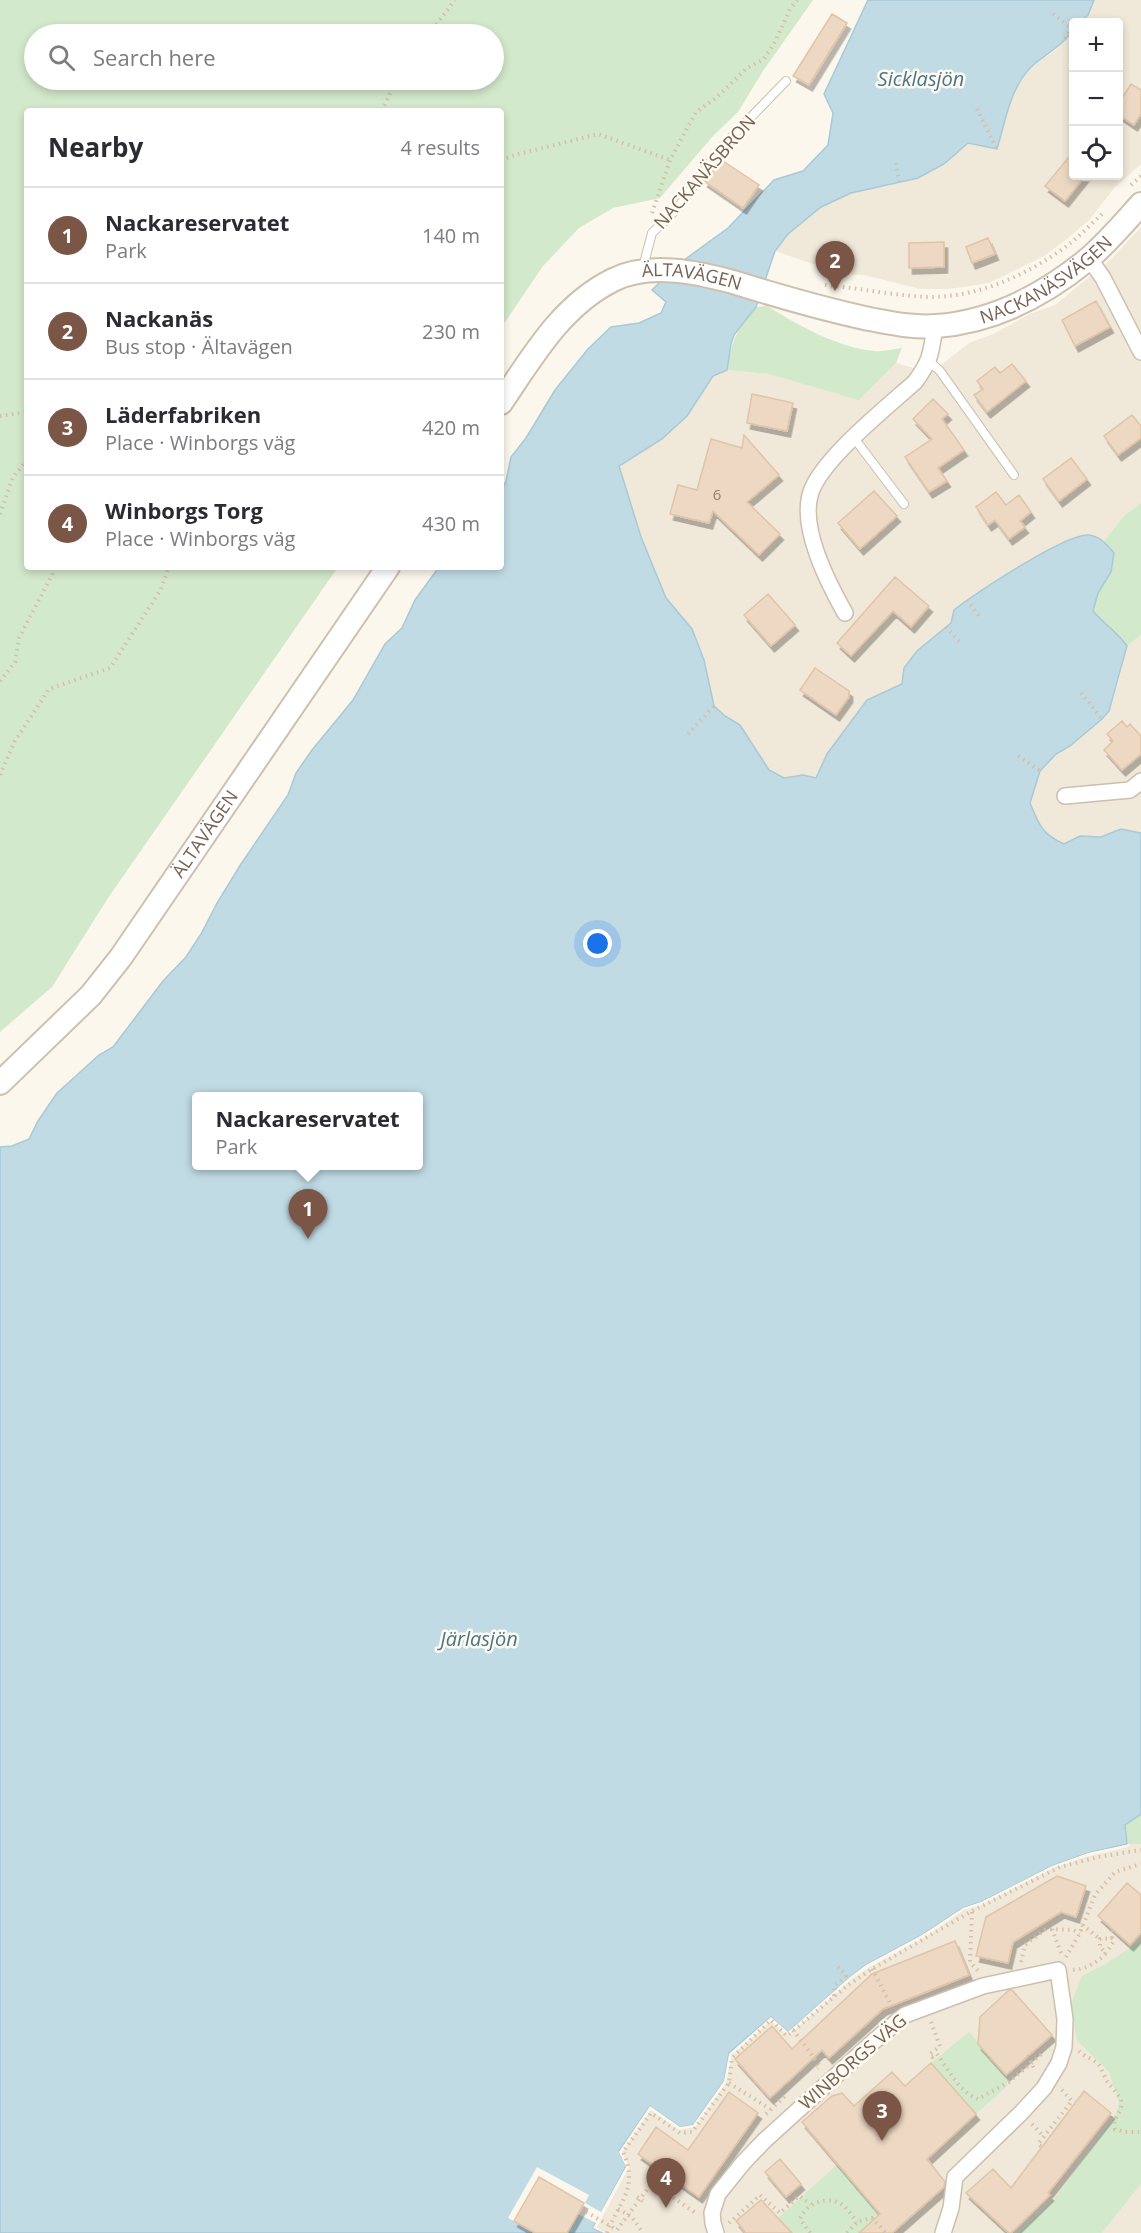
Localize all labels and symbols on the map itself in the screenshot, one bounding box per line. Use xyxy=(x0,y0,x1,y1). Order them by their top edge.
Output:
water label: Sicklasjön xyxy=(878,65,964,92)
street label: NACKANÄSBRON xyxy=(648,109,760,233)
street label: NACKANÄSVÄGEN xyxy=(977,230,1117,329)
pin: 2 xyxy=(816,242,854,291)
street label: ÄLTAVÄGEN xyxy=(640,257,745,295)
house number: 6 xyxy=(713,484,721,504)
street label: ÄLTAVÄGEN xyxy=(166,785,243,882)
your location xyxy=(583,929,612,958)
pin: 1 xyxy=(288,1190,328,1239)
water label: Järlasjön xyxy=(436,1625,518,1652)
street label: WINBORGS VÄG xyxy=(794,2008,911,2115)
pin: 3 xyxy=(862,2092,902,2141)
pin: 4 xyxy=(646,2158,686,2208)

